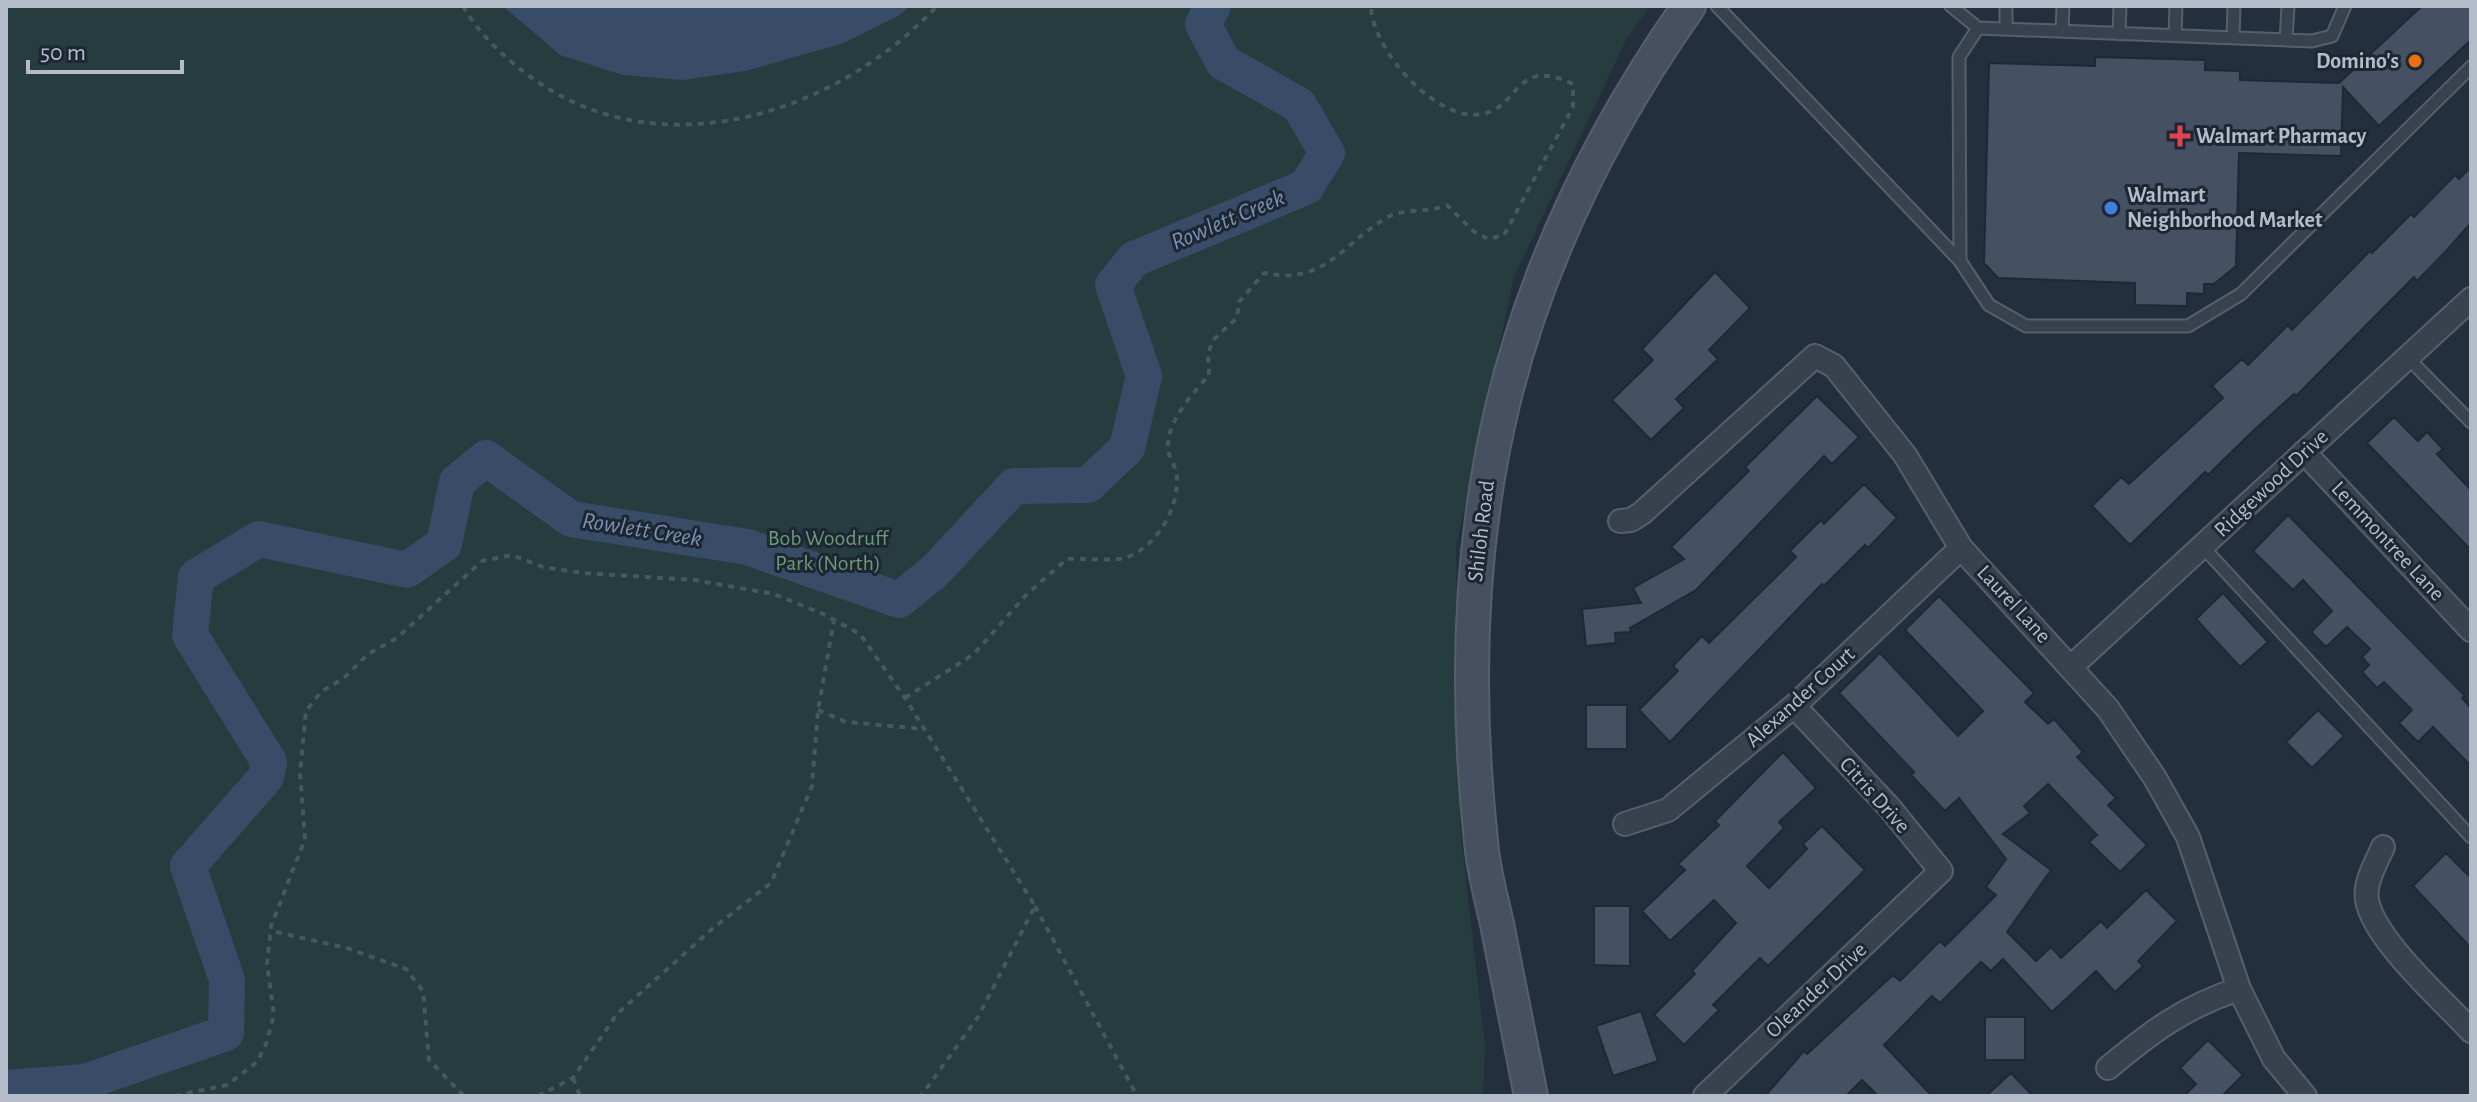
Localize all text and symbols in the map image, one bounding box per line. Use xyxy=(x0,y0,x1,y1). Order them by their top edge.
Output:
scale bar xyxy=(28,24,182,74)
text: 50 m xyxy=(40,41,86,65)
place label: Domino's xyxy=(2316,50,2399,72)
marker: Domino's xyxy=(2406,52,2424,70)
place label: Walmart Pharmacy xyxy=(2196,125,2366,148)
marker: Walmart Pharmacy xyxy=(2171,127,2189,145)
place label: Walmart Neighborhood Market xyxy=(2127,184,2323,231)
water label: Rowlett Creek xyxy=(1168,185,1288,255)
marker: Walmart Neighborhood Market xyxy=(2102,199,2120,217)
street label: Ridgewood Drive xyxy=(2210,425,2332,541)
street label: Lemmontree Lane xyxy=(2327,477,2449,605)
street label: Shiloh Road xyxy=(1464,479,1498,583)
water label: Rowlett Creek xyxy=(581,509,703,551)
park label: Bob Woodruff Park (North) xyxy=(768,527,890,574)
street label: Laurel Lane xyxy=(1973,561,2055,647)
street label: Alexander Court xyxy=(1741,643,1859,751)
street label: Citris Drive xyxy=(1835,753,1915,837)
street label: Oleander Drive xyxy=(1761,938,1871,1042)

